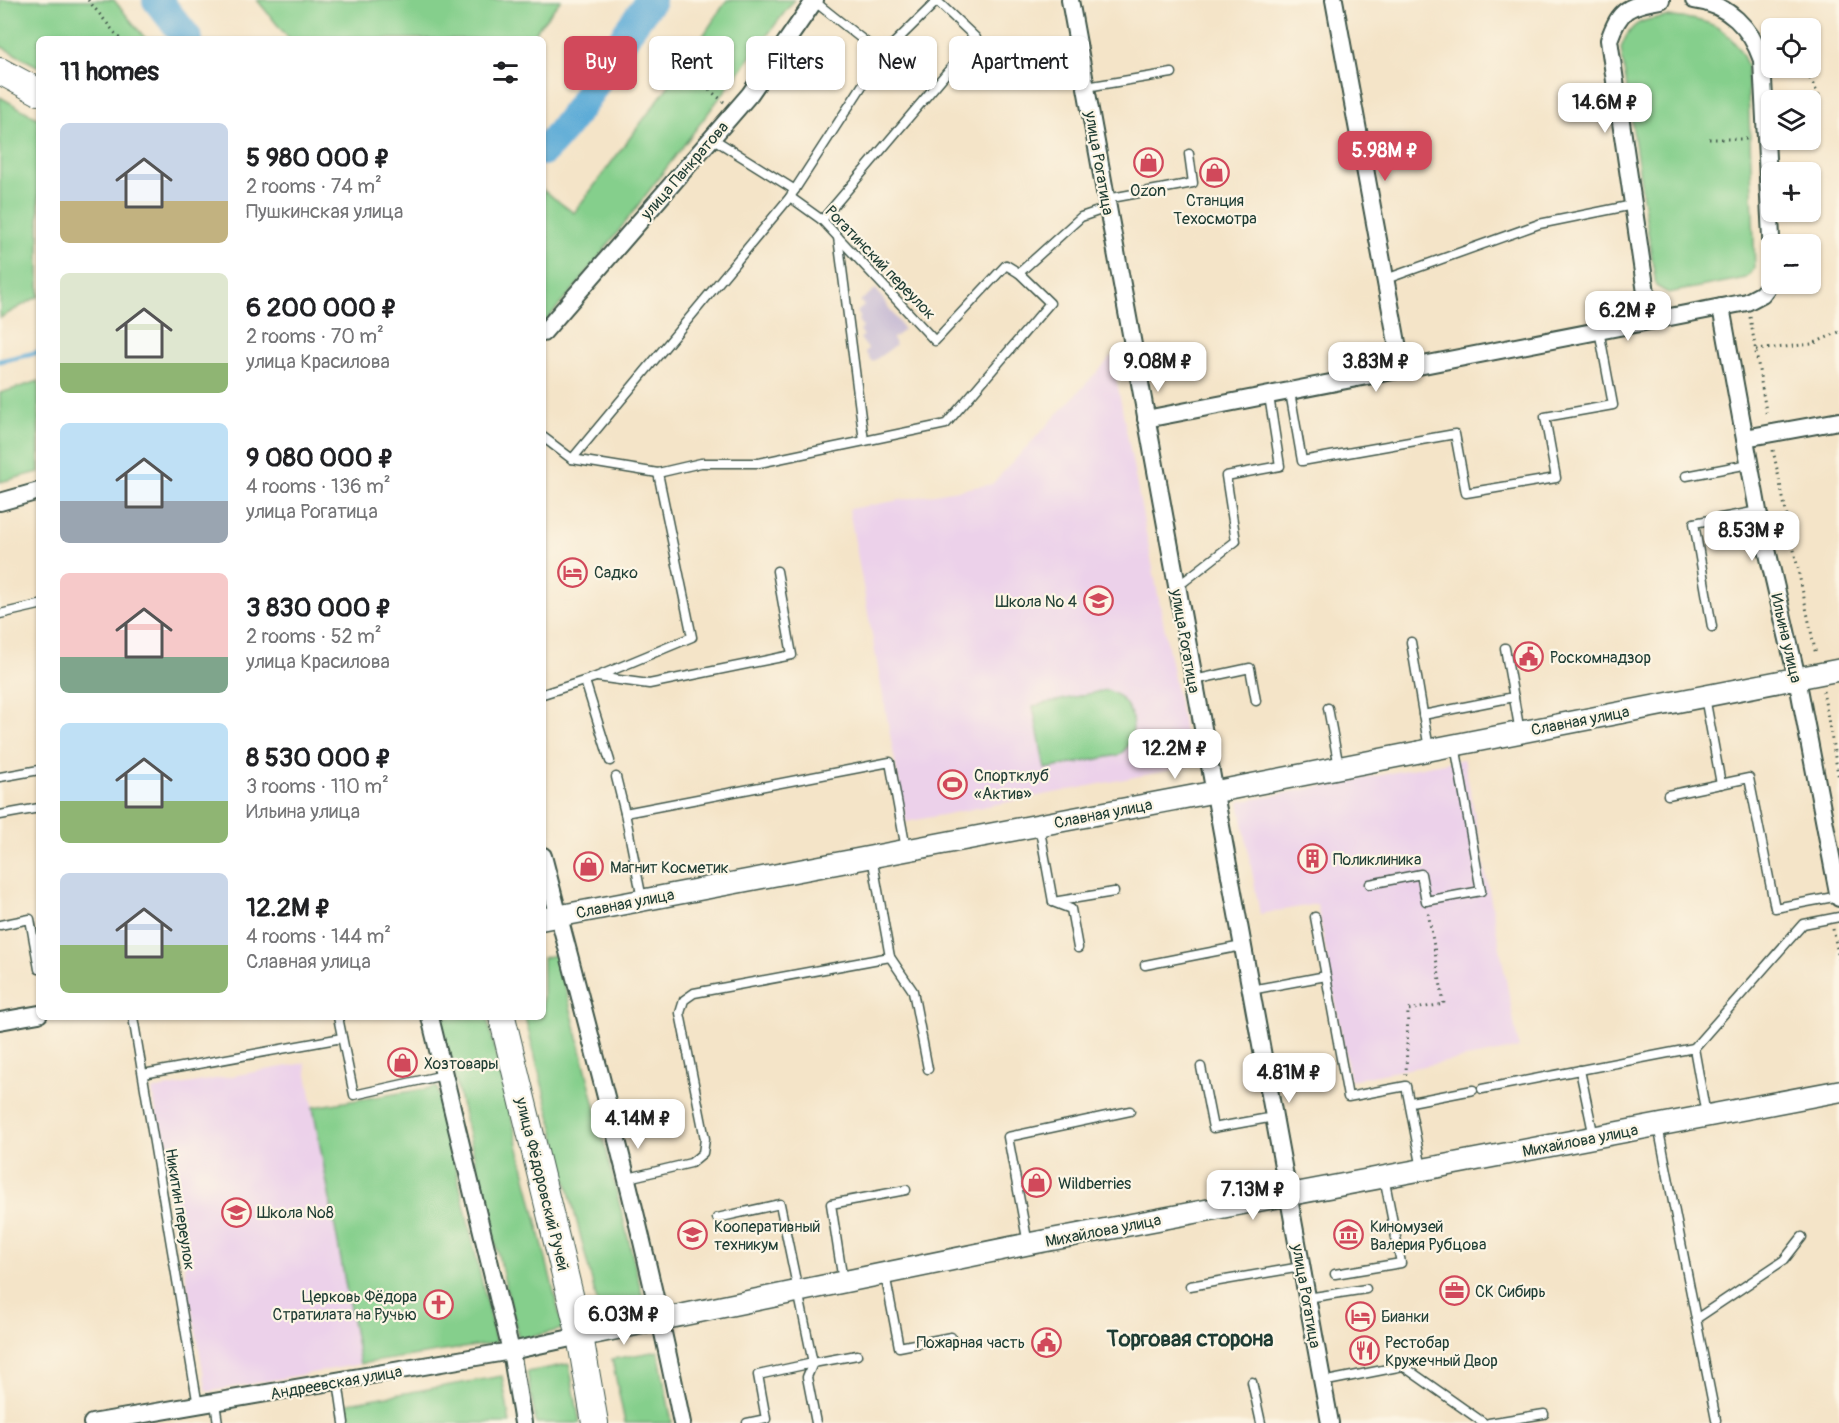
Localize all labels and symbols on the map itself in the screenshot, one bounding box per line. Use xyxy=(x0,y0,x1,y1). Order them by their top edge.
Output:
pin: 14.6M ₽ xyxy=(1550,83,1660,134)
street label: улица Рогатица xyxy=(1080,109,1118,217)
street label: улица Панкратова xyxy=(636,117,733,225)
pin: 5.98M ₽ xyxy=(1330,131,1440,182)
shop icon: Ozon xyxy=(1132,146,1164,178)
shop icon: Станция Техосмотра xyxy=(1199,156,1231,188)
place label: Ozon xyxy=(1130,181,1166,201)
place label: Станция Техосмотра xyxy=(1173,191,1257,229)
street label: Рогатинский переулок xyxy=(821,202,940,324)
pin: 6.2M ₽ xyxy=(1579,291,1677,342)
pin: 9.08M ₽ xyxy=(1103,342,1213,393)
pin: 3.83M ₽ xyxy=(1321,342,1431,393)
pin: 8.53M ₽ xyxy=(1697,511,1807,562)
hotel icon: Садко xyxy=(557,556,589,588)
place label: Садко xyxy=(594,563,638,583)
school or university icon: Школа № 4 xyxy=(1082,585,1114,617)
street label: улица Рогатица xyxy=(1166,587,1204,695)
place label: Школа № 4 xyxy=(996,592,1077,612)
street label: Ильина улица xyxy=(1766,592,1806,685)
public building icon: Роскомнадзор xyxy=(1513,641,1545,673)
place label: Роскомнадзор xyxy=(1550,648,1651,668)
street label: Славная улица xyxy=(1529,702,1631,740)
pin: 12.2M ₽ xyxy=(1120,729,1230,780)
place label: Спортклуб «Актив» xyxy=(974,766,1049,804)
sports icon: Спортклуб «Актив» xyxy=(937,768,969,800)
street label: Славная улица xyxy=(1052,795,1154,833)
building icon: Поликлиника xyxy=(1296,843,1328,875)
place label: Поликлиника xyxy=(1333,850,1421,870)
shop icon: Магнит Косметик xyxy=(573,851,605,883)
place label: Магнит Косметик xyxy=(610,858,729,878)
street label: Славная улица xyxy=(574,885,676,923)
shop icon: Хозтовары xyxy=(387,1047,419,1079)
pin: 4.81M ₽ xyxy=(1234,1053,1344,1104)
place label: Хозтовары xyxy=(424,1054,499,1074)
street label: улица Фёдоровский Ручей xyxy=(511,1095,573,1273)
pin: 4.14M ₽ xyxy=(583,1099,693,1150)
street label: Михайлова улица xyxy=(1521,1120,1640,1162)
street label: Никитин переулок xyxy=(161,1147,199,1271)
shop icon: Wildberries xyxy=(1021,1167,1053,1199)
pin: 7.13M ₽ xyxy=(1198,1170,1308,1221)
place label: Wildberries xyxy=(1058,1174,1131,1194)
school or university icon: Школа №8 xyxy=(220,1196,252,1228)
place label: Школа №8 xyxy=(257,1203,334,1223)
street label: Михайлова улица xyxy=(1044,1210,1163,1252)
place label: Кооперативный техникум xyxy=(714,1217,820,1255)
place label: Киномузей Валерия Рубцова xyxy=(1370,1217,1486,1255)
school or university icon: Кооперативный техникум xyxy=(677,1219,709,1251)
museum icon: Киномузей Валерия Рубцова xyxy=(1333,1219,1365,1251)
street label: улица Рогатица xyxy=(1287,1242,1325,1350)
office icon: СК Сибирь xyxy=(1438,1275,1470,1307)
place label: СК Сибирь xyxy=(1475,1282,1546,1302)
place label: Церковь Фёдора Стратилата на Ручью xyxy=(273,1287,417,1325)
church icon: Церковь Фёдора Стратилата на Ручью xyxy=(422,1289,454,1321)
pin: 6.03M ₽ xyxy=(569,1295,679,1346)
hotel icon: Бианки xyxy=(1344,1300,1376,1332)
place label: Бианки xyxy=(1381,1307,1429,1327)
district label: Торговая сторона xyxy=(1106,1325,1273,1353)
public building icon: Пожарная часть xyxy=(1030,1326,1062,1358)
place label: Пожарная часть xyxy=(916,1333,1025,1353)
place label: Рестобар Кружечный Двор xyxy=(1385,1333,1498,1371)
restaurant icon: Рестобар Кружечный Двор xyxy=(1348,1335,1380,1367)
street label: Андреевская улица xyxy=(269,1362,404,1404)

